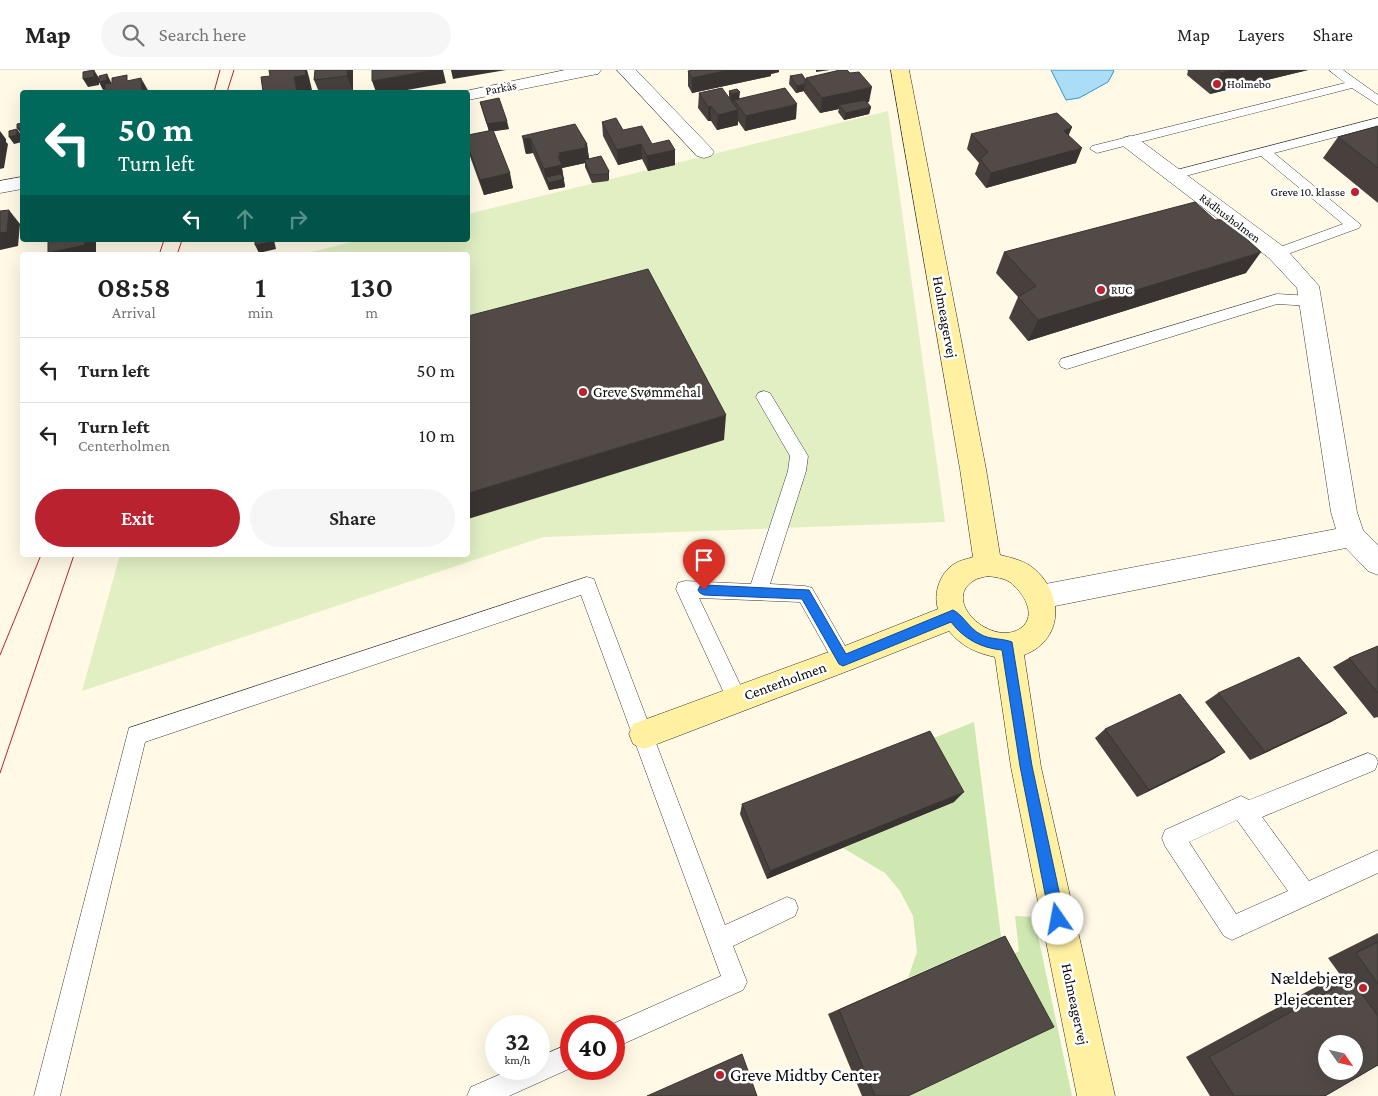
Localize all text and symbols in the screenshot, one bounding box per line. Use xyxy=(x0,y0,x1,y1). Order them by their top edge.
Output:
search box xyxy=(101,12,451,57)
text: Map xyxy=(25,21,71,48)
icon: search xyxy=(119,21,147,49)
text: Search here xyxy=(159,24,246,45)
text: Map xyxy=(1177,25,1210,45)
text: Layers xyxy=(1238,25,1285,45)
text: Share xyxy=(1313,25,1353,45)
place label: Holmebo xyxy=(1227,77,1271,91)
street label: Parkås xyxy=(484,78,518,98)
marker: Holmebo xyxy=(1211,78,1223,90)
icon: left xyxy=(35,110,100,175)
text: 50 m xyxy=(118,110,193,149)
text: Turn left xyxy=(118,151,195,176)
place label: Greve 10. klasse xyxy=(1271,185,1345,199)
marker: Greve 10. klasse xyxy=(1349,186,1361,198)
street label: Rådhusholmen xyxy=(1197,190,1264,246)
icon: left xyxy=(178,205,206,233)
icon: ahead xyxy=(231,205,259,233)
icon: right xyxy=(284,205,312,233)
text: 08:58 xyxy=(97,270,171,303)
text: 1 xyxy=(255,270,266,303)
text: 130 xyxy=(350,270,393,303)
street label: Holmeagervej xyxy=(929,275,960,359)
place label: RUC xyxy=(1111,283,1132,297)
marker: RUC xyxy=(1095,284,1107,296)
text: Arrival xyxy=(112,304,156,321)
text: min xyxy=(248,304,273,321)
text: m xyxy=(365,304,378,321)
icon: left xyxy=(35,356,63,384)
text: Turn left xyxy=(78,360,150,381)
text: 50 m xyxy=(416,360,455,381)
place label: Greve Svømmehal xyxy=(593,384,701,400)
marker: Greve Svømmehal xyxy=(577,386,589,398)
text: Turn left xyxy=(78,416,150,437)
icon: left xyxy=(35,421,63,449)
text: 10 m xyxy=(419,425,455,446)
text: Centerholmen xyxy=(78,437,170,454)
button: Exit xyxy=(35,489,240,547)
button: Share xyxy=(250,489,455,547)
pin xyxy=(683,539,725,590)
icon: arrive xyxy=(690,546,718,574)
street label: Centerholmen xyxy=(742,659,828,703)
position arrow xyxy=(1031,892,1083,944)
street label: Holmeagervej xyxy=(1058,962,1091,1046)
place label: Nældebjerg Plejecenter xyxy=(1271,968,1354,1010)
marker: Nældebjerg Plejecenter xyxy=(1357,982,1369,994)
speed limit sign: 40 xyxy=(560,1015,625,1080)
text: 32 xyxy=(505,1028,530,1055)
north arrow xyxy=(1318,1035,1362,1080)
map controls xyxy=(1318,1035,1363,1080)
text: km/h xyxy=(505,1053,530,1067)
place label: Greve Midtby Center xyxy=(730,1065,880,1085)
marker: Greve Midtby Center xyxy=(714,1069,726,1081)

